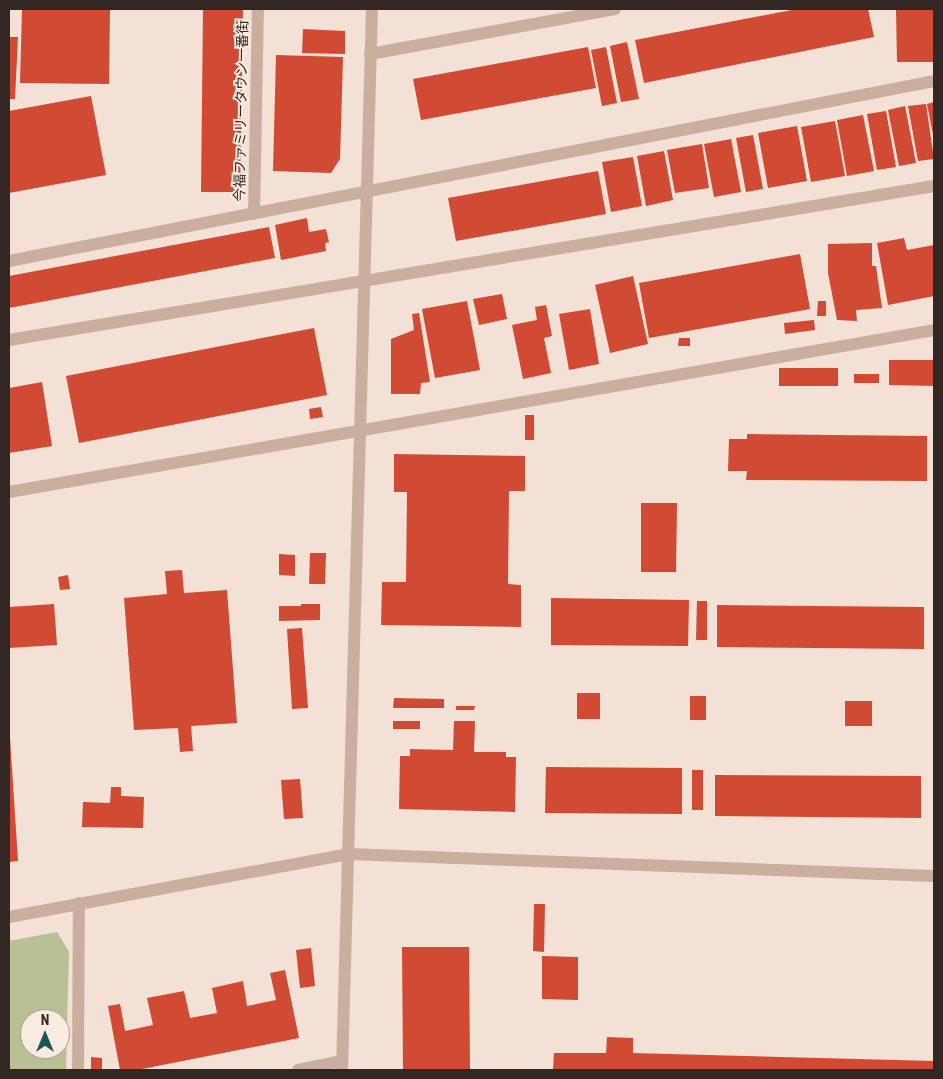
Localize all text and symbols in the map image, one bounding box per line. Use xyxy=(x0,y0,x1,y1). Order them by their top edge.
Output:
street label: 今福ファミリータウン一番街 xyxy=(231,20,251,202)
north arrow xyxy=(20,1009,70,1059)
text: N xyxy=(41,1012,49,1028)

